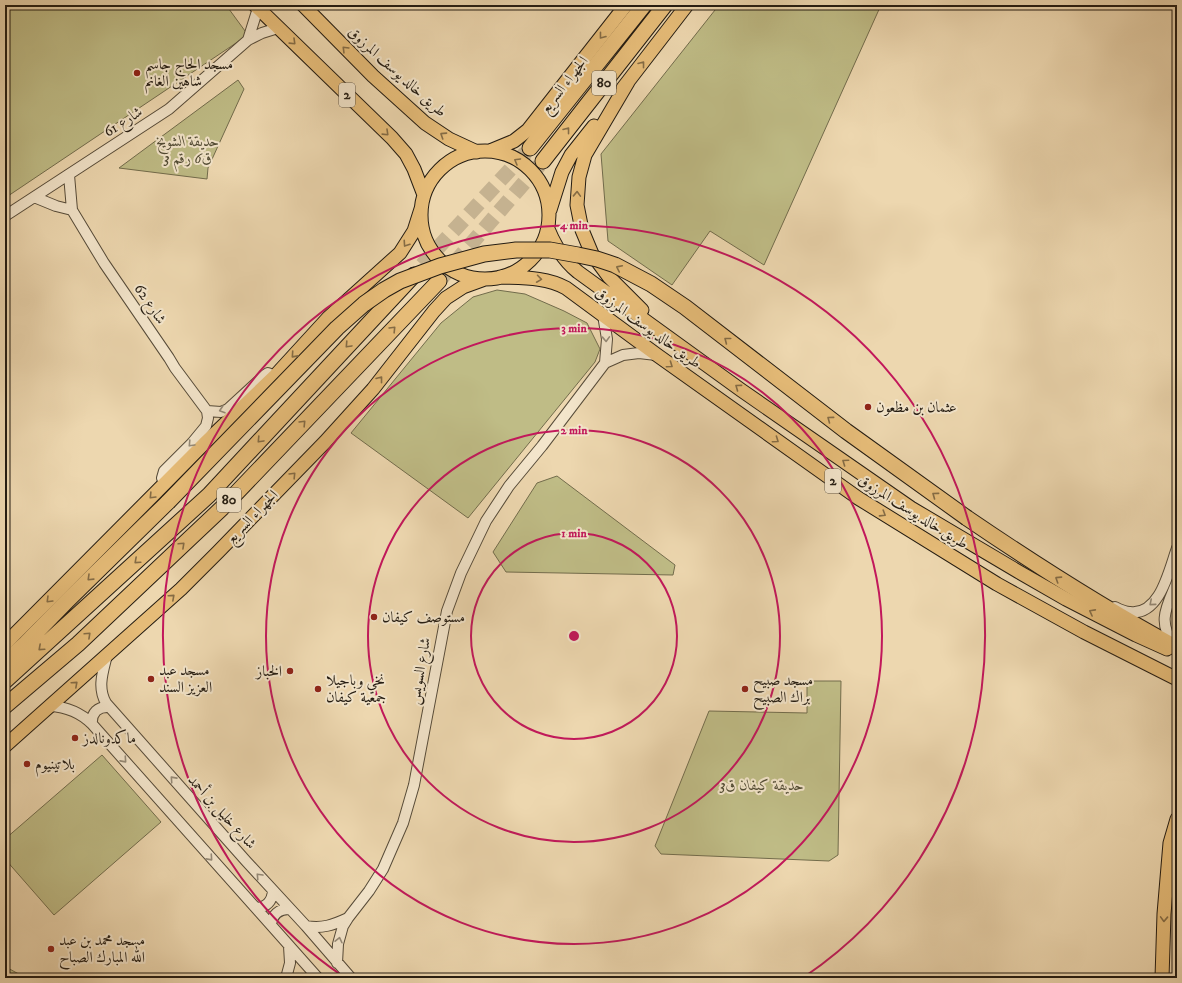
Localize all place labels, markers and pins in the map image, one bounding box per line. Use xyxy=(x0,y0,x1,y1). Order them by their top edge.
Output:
place label: مسجد الحاج جاسم شاهين الغانم xyxy=(145,55,233,94)
marker: مسجد الحاج جاسم شاهين الغانم xyxy=(132,68,142,78)
place label: عثمان بن مظعون xyxy=(876,398,957,417)
marker: عثمان بن مظعون xyxy=(863,402,873,412)
place label: مستوصف كيفان xyxy=(382,608,465,627)
marker: مستوصف كيفان xyxy=(369,612,379,622)
centre of rings xyxy=(567,629,581,643)
place label: مسجد عبد العزيز السند xyxy=(159,661,212,697)
place label: الخباز xyxy=(254,662,282,681)
marker: الخباز xyxy=(285,666,295,676)
place label: نخي وباجيلا جمعية كيفان xyxy=(326,671,386,707)
place label: مسجد صبيح براك الصبيح xyxy=(753,671,813,711)
marker: مسجد عبد العزيز السند xyxy=(146,674,156,684)
marker: نخي وباجيلا جمعية كيفان xyxy=(313,684,323,694)
marker: مسجد صبيح براك الصبيح xyxy=(740,684,750,694)
place label: ماكدونالدز xyxy=(81,729,136,748)
marker: ماكدونالدز xyxy=(70,733,80,743)
place label: بلاتينيوم xyxy=(35,755,75,777)
marker: بلاتينيوم xyxy=(22,759,32,769)
place label: مسجد محمد بن عبد الله المبارك الصباح xyxy=(59,931,145,970)
marker: مسجد محمد بن عبد الله المبارك الصباح xyxy=(46,944,56,954)

